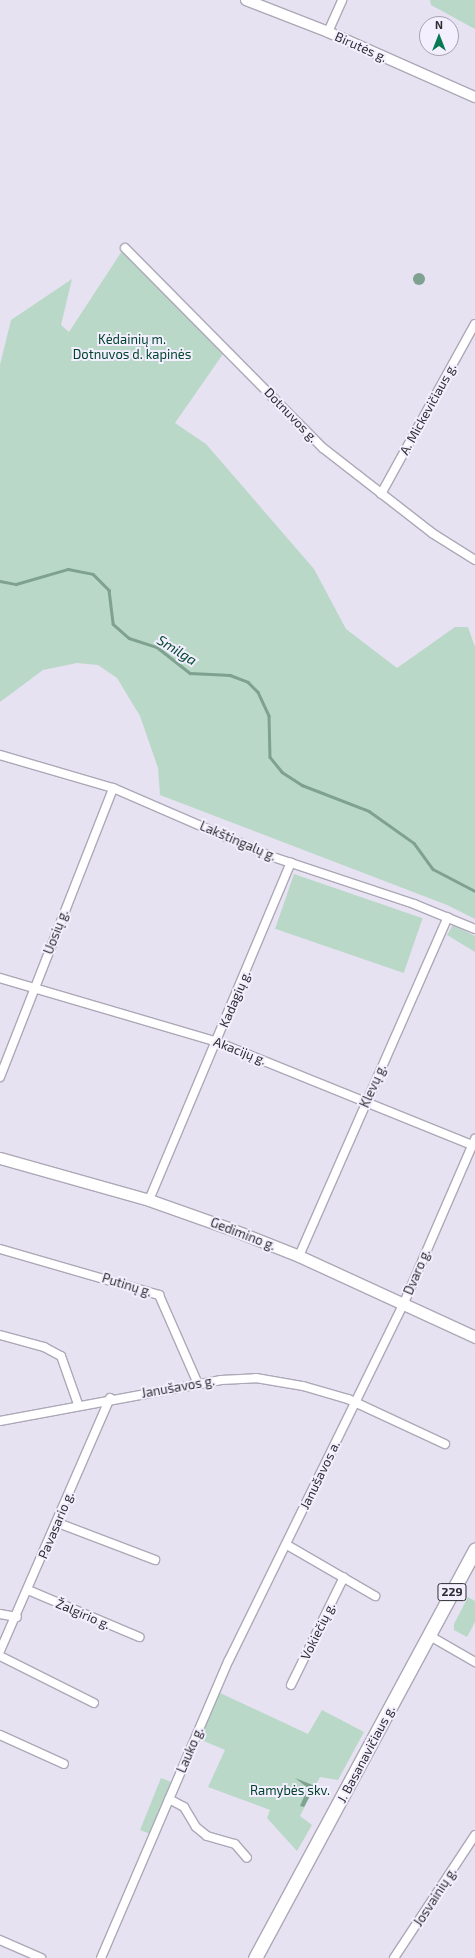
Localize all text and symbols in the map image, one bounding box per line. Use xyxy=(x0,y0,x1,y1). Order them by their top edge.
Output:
north arrow xyxy=(419,16,459,56)
text: N xyxy=(435,18,443,31)
street label: Birutės g. xyxy=(332,29,390,65)
park label: Kėdainių m. Dotnuvos d. kapinės xyxy=(73,332,191,363)
street label: A. Mickevičiaus g. xyxy=(396,360,460,458)
street label: Dotnuvos g. xyxy=(261,384,321,446)
water label: Smilga xyxy=(154,631,200,669)
street label: Lakštingalų g. xyxy=(197,818,279,864)
street label: Uosių g. xyxy=(40,908,72,956)
street label: Kadagių g. xyxy=(216,968,254,1030)
street label: Akacijų g. xyxy=(211,1034,269,1068)
street label: Klevų g. xyxy=(357,1062,389,1110)
street label: Gedimino g. xyxy=(208,1214,278,1254)
street label: Dvaro g. xyxy=(400,1247,434,1297)
street label: Putinų g. xyxy=(100,1270,154,1300)
street label: Janušavos g. xyxy=(140,1373,216,1401)
street label: Janušavos a. xyxy=(297,1438,343,1512)
street label: Pavasario g. xyxy=(35,1489,77,1561)
road number: 229 xyxy=(437,1582,467,1602)
street label: Žalgirio g. xyxy=(53,1596,113,1632)
street label: Vokiečių g. xyxy=(297,1600,339,1662)
street label: J. Basanavičiaus g. xyxy=(334,1703,398,1805)
street label: Lauko g. xyxy=(173,1725,207,1775)
park label: Ramybės skv. xyxy=(250,1782,330,1798)
street label: Josvainių g. xyxy=(410,1865,460,1929)

